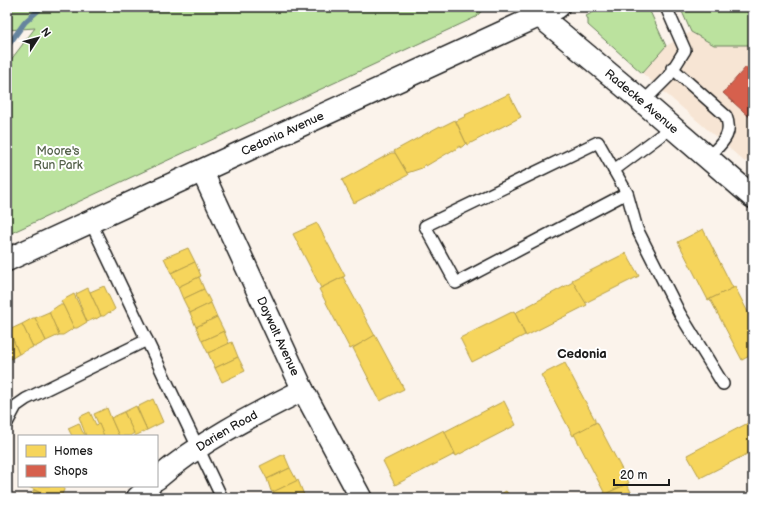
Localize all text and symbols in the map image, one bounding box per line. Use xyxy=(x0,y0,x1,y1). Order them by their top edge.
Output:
north arrow xyxy=(18,18,58,58)
text: N xyxy=(38,25,53,40)
street label: Radecke Avenue xyxy=(602,66,682,137)
street label: Cedonia Avenue xyxy=(239,108,326,159)
park label: Moore's Run Park xyxy=(33,144,83,173)
street label: Daywalt Avenue xyxy=(253,294,303,378)
district label: Cedonia xyxy=(557,346,607,362)
street label: Darien Road xyxy=(193,407,260,455)
legend xyxy=(18,435,158,487)
text: Homes xyxy=(54,444,93,459)
scale bar xyxy=(614,461,669,487)
text: Shops xyxy=(54,464,88,479)
text: 20 m xyxy=(620,468,647,483)

